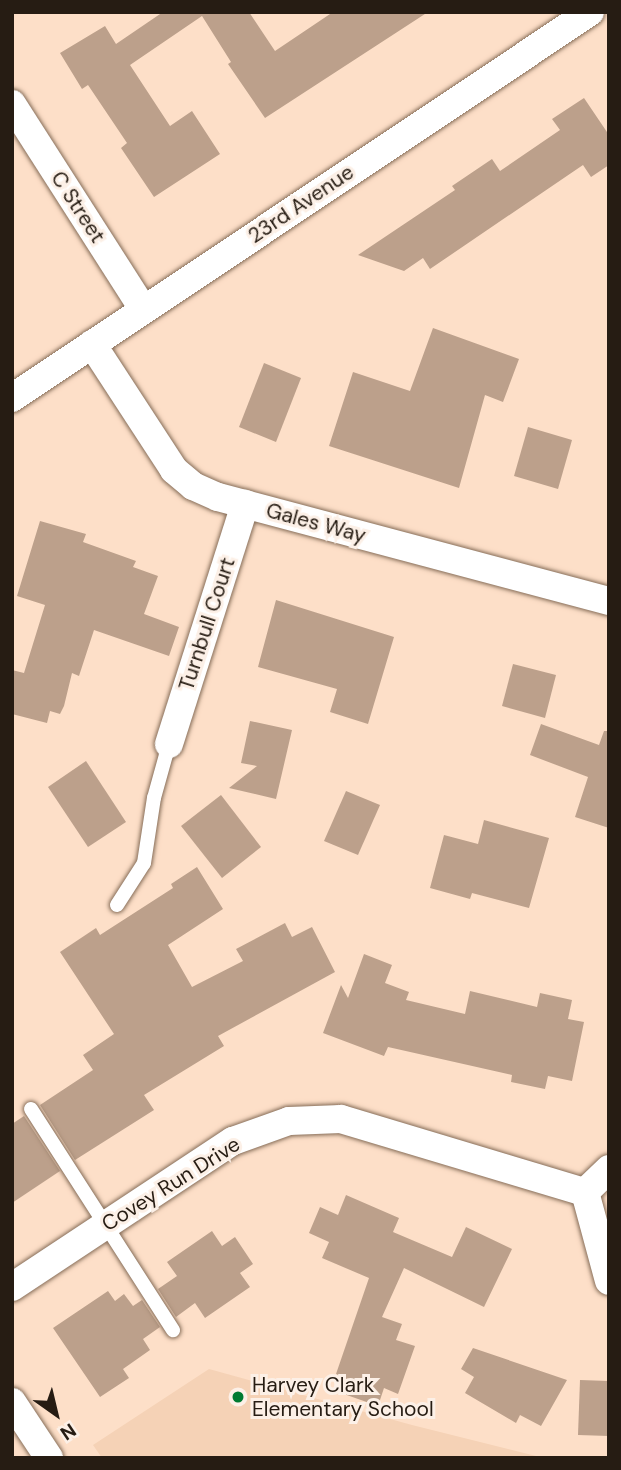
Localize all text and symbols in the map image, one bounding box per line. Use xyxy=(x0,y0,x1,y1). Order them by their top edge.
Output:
street label: 23rd Avenue xyxy=(243,159,359,249)
street label: C Street xyxy=(46,167,110,247)
street label: Gales Way xyxy=(263,498,369,548)
street label: Turnbull Court xyxy=(174,554,240,694)
street label: Covey Run Drive xyxy=(97,1131,245,1237)
place label: Harvey Clark Elementary School xyxy=(252,1372,434,1422)
north arrow xyxy=(21,1379,91,1449)
marker: Harvey Clark Elementary School xyxy=(230,1389,246,1405)
text: N xyxy=(55,1418,81,1446)

